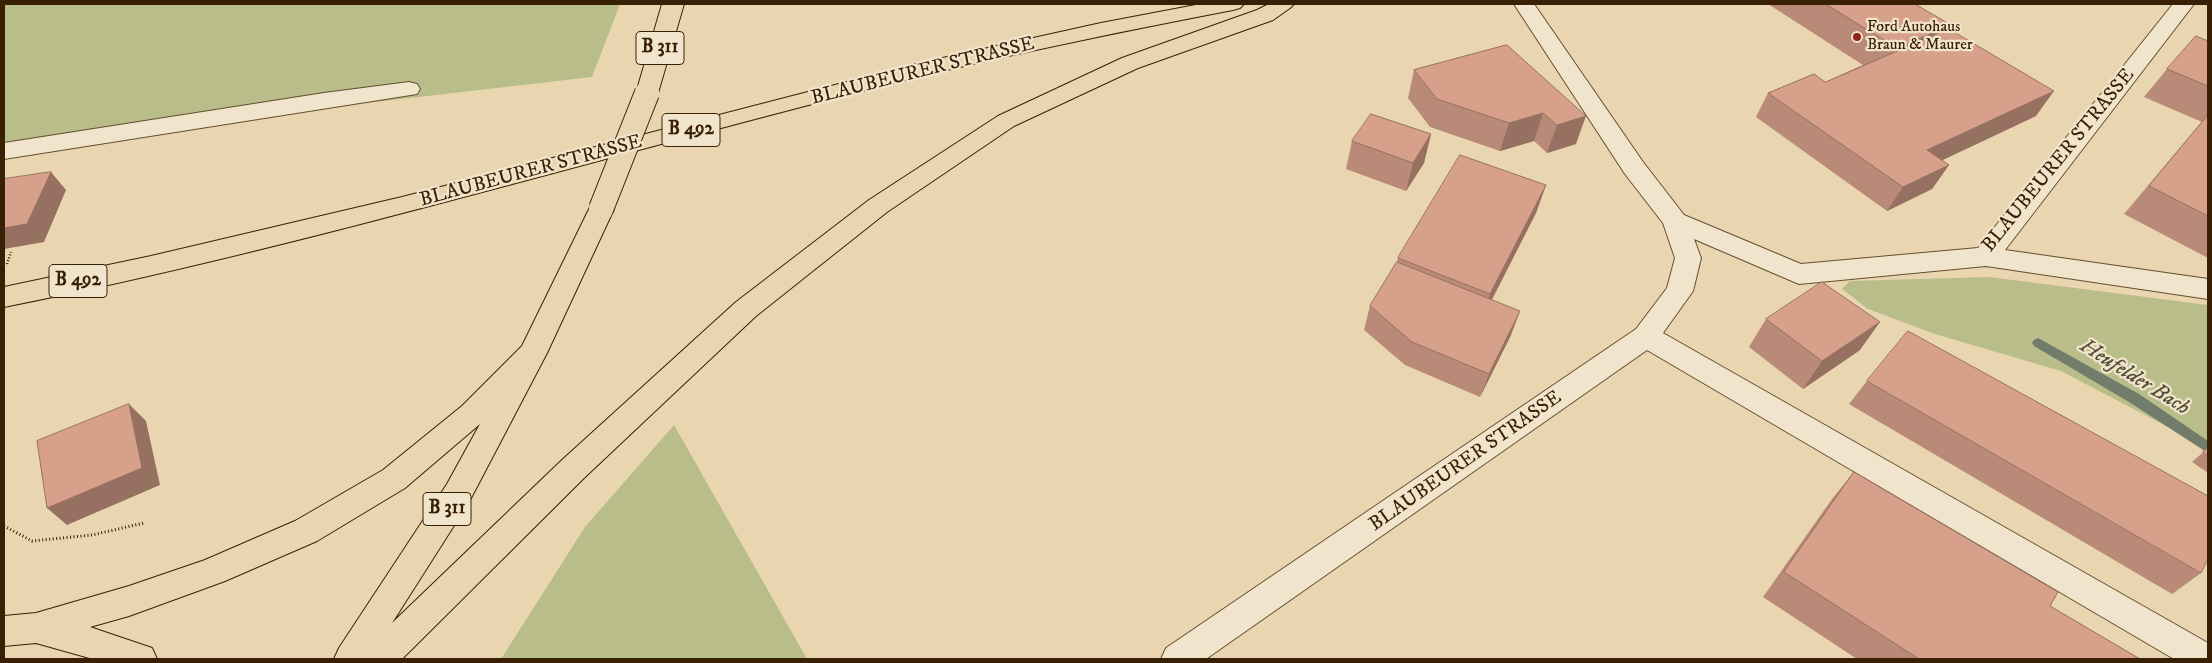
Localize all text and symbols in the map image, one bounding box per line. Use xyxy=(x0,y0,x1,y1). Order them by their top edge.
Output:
place label: Ford Autohaus Braun & Maurer xyxy=(1867,18,1973,56)
marker: Ford Autohaus Braun & Maurer xyxy=(1851,31,1863,43)
road number: B 311 xyxy=(636,32,684,64)
street label: BLAUBEURER STRASSE xyxy=(809,33,1037,111)
street label: BLAUBEURER STRASSE xyxy=(1978,64,2140,258)
road number: B 492 xyxy=(662,114,720,146)
street label: BLAUBEURER STRASSE xyxy=(417,131,645,213)
road number: B 492 xyxy=(49,264,107,298)
water label: Heufelder Bach xyxy=(2075,334,2193,422)
street label: BLAUBEURER STRASSE xyxy=(1365,386,1567,538)
road number: B 311 xyxy=(423,492,471,526)

